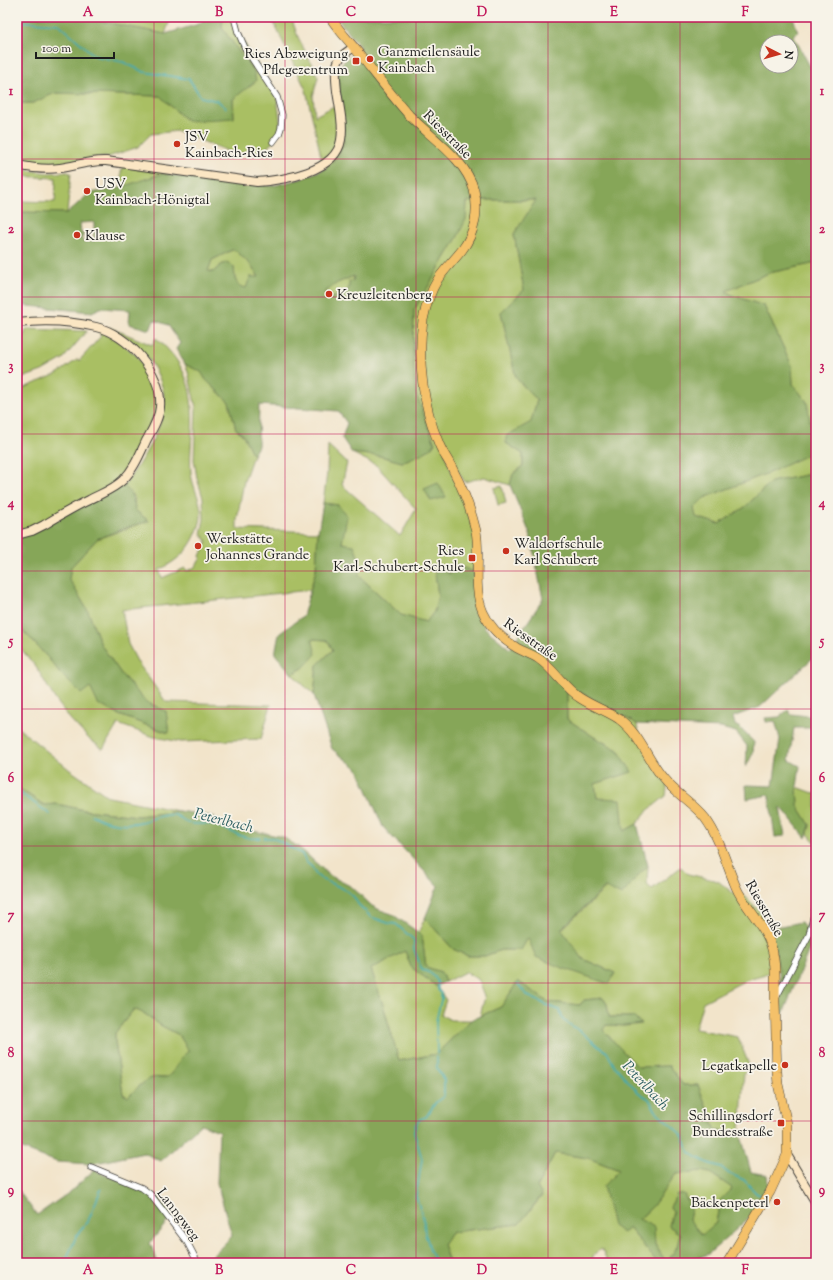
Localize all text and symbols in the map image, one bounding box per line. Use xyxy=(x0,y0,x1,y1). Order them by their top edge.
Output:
text: A xyxy=(83,4,94,22)
text: B xyxy=(215,4,224,22)
text: C xyxy=(346,4,356,22)
text: D xyxy=(477,4,487,22)
text: E xyxy=(610,4,618,22)
text: F xyxy=(741,4,749,22)
scale bar xyxy=(36,34,114,60)
north arrow xyxy=(759,34,799,74)
text: 100 m xyxy=(42,40,71,58)
place label: Ganzmeilensäule Kainbach xyxy=(378,43,480,79)
place label: Ries Abzweigung Pflegezentrum xyxy=(244,45,348,81)
text: N xyxy=(780,49,796,60)
marker: Ganzmeilensäule Kainbach xyxy=(365,54,375,64)
marker: Ries Abzweigung Pflegezentrum xyxy=(351,56,361,66)
text: 1 xyxy=(9,83,14,101)
text: 1 xyxy=(820,83,825,101)
street label: Riesstraße xyxy=(418,106,476,164)
place label: JSV Kainbach-Ries xyxy=(184,128,273,164)
marker: JSV Kainbach-Ries xyxy=(172,139,182,149)
place label: USV Kainbach-Hönigtal xyxy=(95,175,210,211)
marker: USV Kainbach-Hönigtal xyxy=(82,186,92,196)
text: 2 xyxy=(8,221,15,239)
text: 2 xyxy=(819,221,826,239)
place label: Klause xyxy=(85,227,125,247)
marker: Klause xyxy=(72,230,82,240)
place label: Kreuzleitenberg xyxy=(337,286,432,306)
marker: Kreuzleitenberg xyxy=(324,289,334,299)
text: 3 xyxy=(8,358,14,376)
text: 3 xyxy=(819,358,825,376)
text: 4 xyxy=(7,495,15,513)
text: 4 xyxy=(818,495,826,513)
place label: Werkstätte Johannes Grande xyxy=(205,530,309,566)
place label: Waldorfschule Karl Schubert xyxy=(514,535,603,571)
marker: Werkstätte Johannes Grande xyxy=(193,541,203,551)
place label: Ries Karl-Schubert-Schule xyxy=(333,542,464,578)
marker: Waldorfschule Karl Schubert xyxy=(501,546,511,556)
marker: Ries Karl-Schubert-Schule xyxy=(467,553,477,563)
street label: Riesstraße xyxy=(499,615,561,667)
text: 5 xyxy=(8,633,14,651)
text: 5 xyxy=(819,633,825,651)
text: 6 xyxy=(8,770,15,788)
text: 6 xyxy=(819,770,826,788)
water label: Peterlbach xyxy=(192,804,256,839)
street label: Riesstraße xyxy=(739,877,787,941)
text: 7 xyxy=(8,907,15,925)
text: 7 xyxy=(819,907,826,925)
text: 8 xyxy=(8,1045,15,1063)
text: 8 xyxy=(819,1045,826,1063)
water label: Peterlbach xyxy=(617,1057,674,1116)
place label: Legatkapelle xyxy=(702,1057,777,1077)
marker: Legatkapelle xyxy=(780,1060,790,1070)
place label: Schillingsdorf Bundesstraße xyxy=(688,1107,774,1143)
marker: Schillingsdorf Bundesstraße xyxy=(776,1118,786,1128)
text: 9 xyxy=(8,1182,15,1200)
text: 9 xyxy=(819,1182,826,1200)
street label: Lanngweg xyxy=(151,1185,204,1246)
place label: Bäckenpeterl xyxy=(691,1194,769,1214)
marker: Bäckenpeterl xyxy=(772,1197,782,1207)
text: A xyxy=(83,1262,94,1280)
text: B xyxy=(215,1262,224,1280)
text: C xyxy=(346,1262,356,1280)
text: D xyxy=(477,1262,487,1280)
text: E xyxy=(610,1262,618,1280)
text: F xyxy=(741,1262,749,1280)

